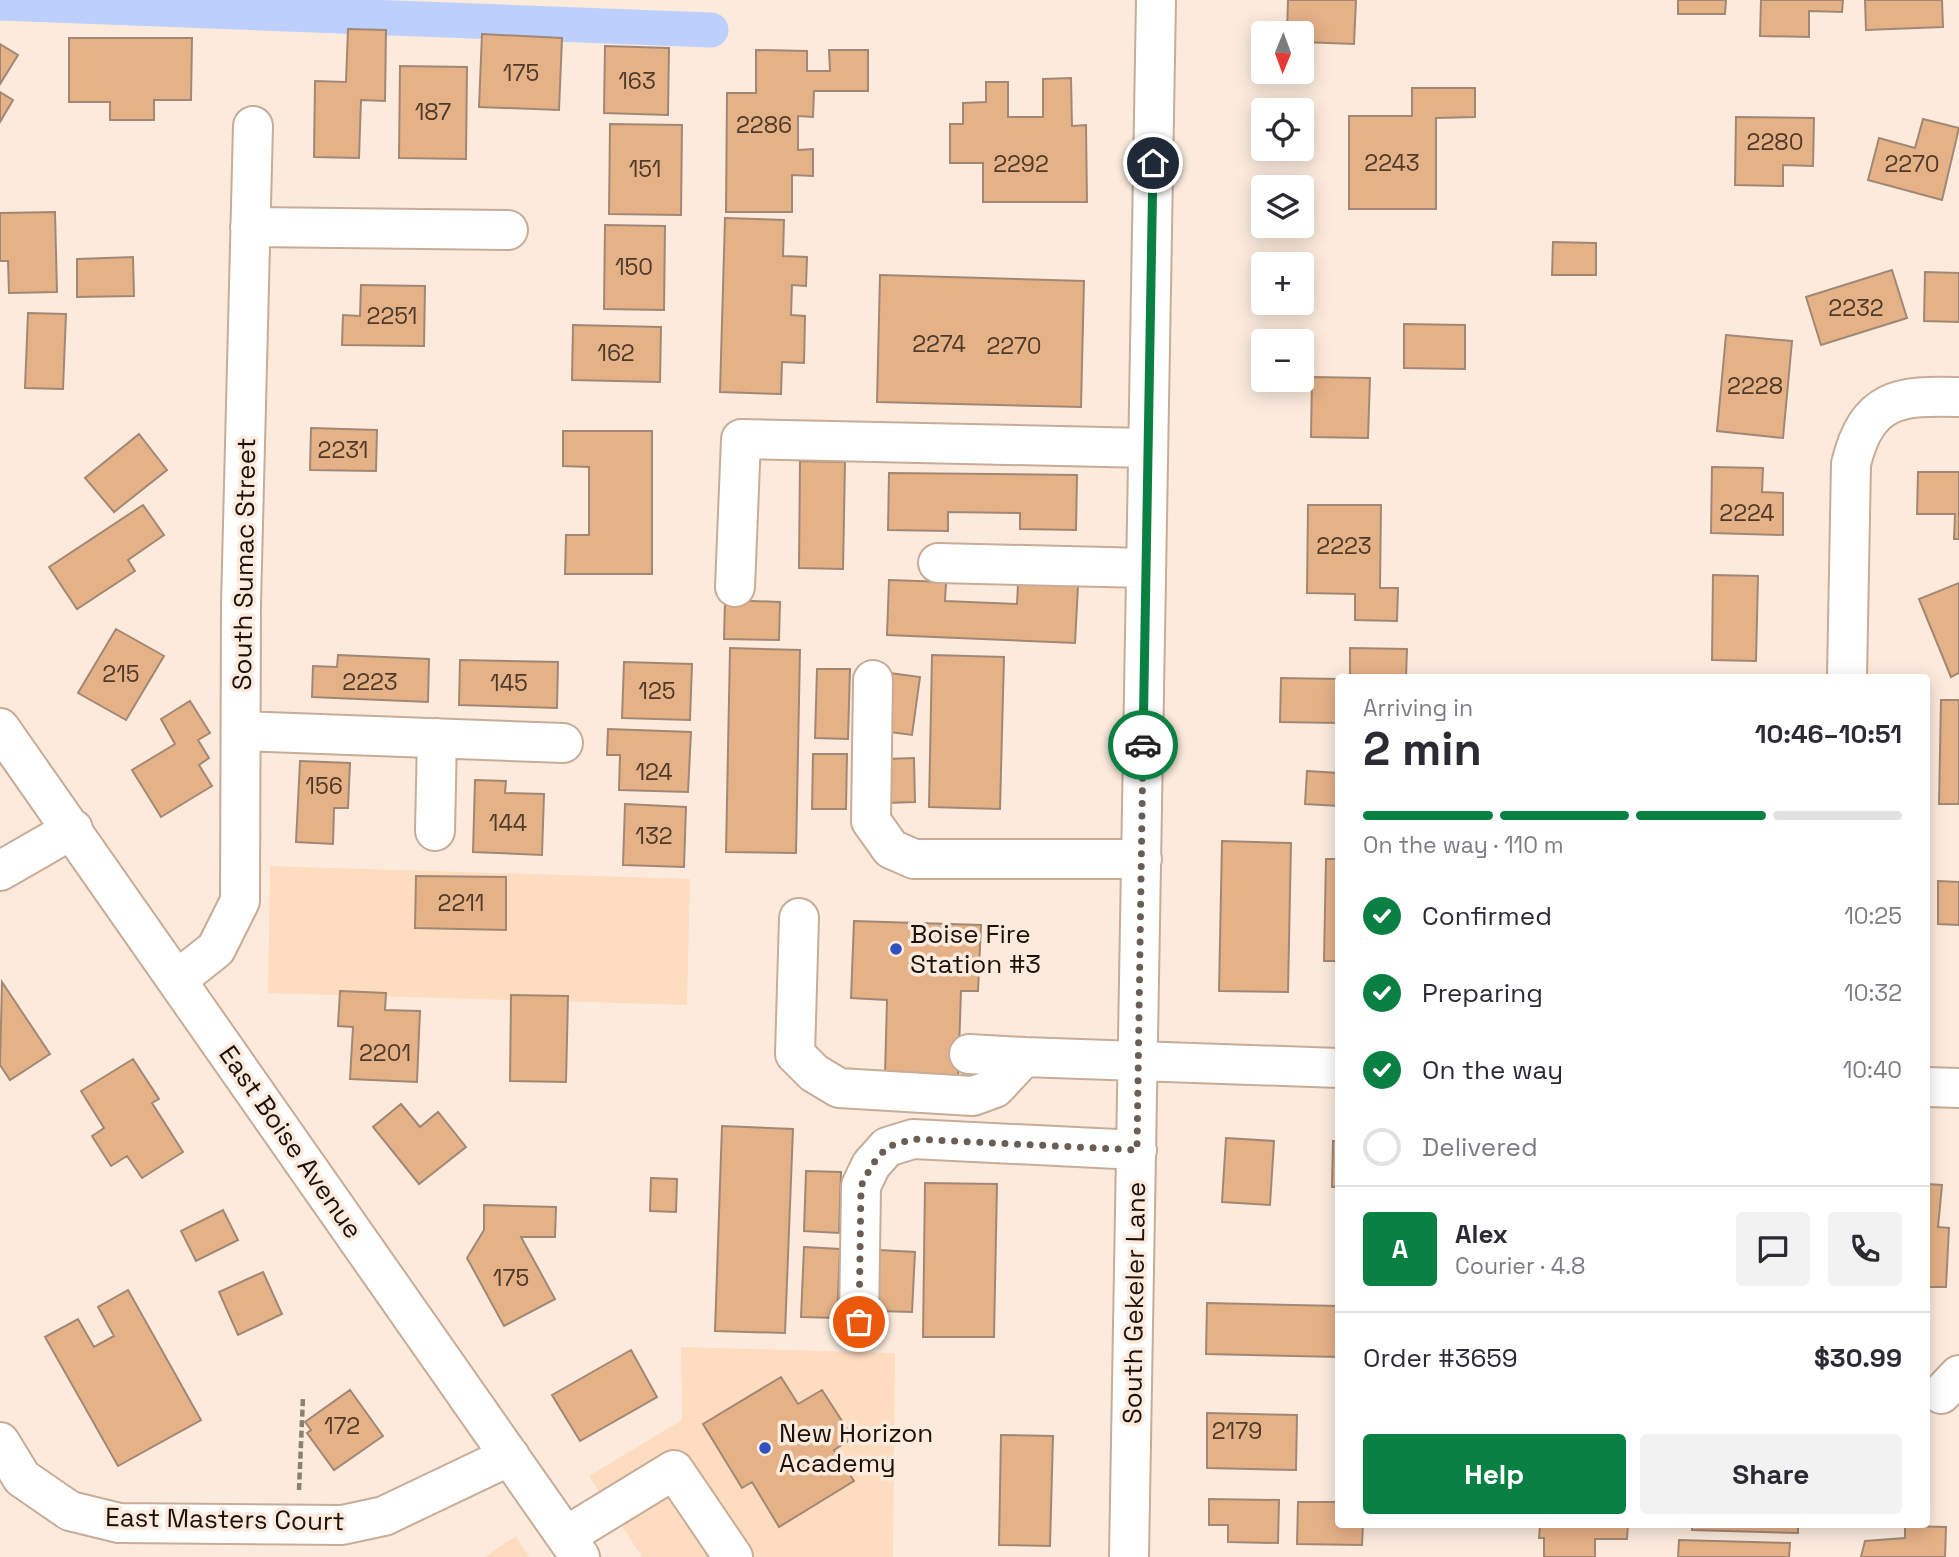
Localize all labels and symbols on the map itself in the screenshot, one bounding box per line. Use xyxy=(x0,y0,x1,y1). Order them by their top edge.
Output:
north arrow xyxy=(1251,21,1314,84)
house number: 175 xyxy=(503,58,539,88)
house number: 163 xyxy=(618,66,656,96)
house number: 187 xyxy=(415,97,451,127)
house number: 2286 xyxy=(736,110,792,140)
house number: 2280 xyxy=(1747,127,1803,157)
pin xyxy=(1123,133,1183,193)
house number: 2243 xyxy=(1364,148,1420,178)
house number: 2292 xyxy=(993,149,1049,179)
house number: 2270 xyxy=(1884,149,1940,179)
house number: 151 xyxy=(629,154,661,184)
house number: 150 xyxy=(615,252,653,282)
house number: 2232 xyxy=(1828,293,1884,323)
house number: 2251 xyxy=(367,301,417,331)
house number: 2274 xyxy=(912,329,966,359)
house number: 2270 xyxy=(986,331,1042,361)
house number: 162 xyxy=(597,338,635,368)
house number: 2228 xyxy=(1727,371,1783,401)
house number: 2231 xyxy=(318,435,368,465)
street label: South Sumac Street xyxy=(225,437,263,691)
house number: 2224 xyxy=(1719,498,1775,528)
house number: 2223 xyxy=(1316,531,1372,561)
house number: 215 xyxy=(102,659,140,689)
house number: 2223 xyxy=(342,667,398,697)
house number: 145 xyxy=(490,668,528,698)
house number: 125 xyxy=(638,676,676,706)
courier xyxy=(1108,710,1178,780)
house number: 124 xyxy=(635,757,673,787)
house number: 156 xyxy=(305,771,343,801)
house number: 144 xyxy=(489,808,527,838)
house number: 132 xyxy=(635,821,673,851)
house number: 2211 xyxy=(438,888,484,918)
place label: Boise Fire Station #3 xyxy=(910,917,1041,981)
marker: Boise Fire Station #3 xyxy=(888,941,904,957)
house number: 2201 xyxy=(359,1038,411,1068)
street label: East Boise Avenue xyxy=(212,1039,370,1245)
street label: South Gekeler Lane xyxy=(1115,1181,1153,1425)
house number: 175 xyxy=(493,1263,529,1293)
pin xyxy=(829,1292,889,1352)
house number: 172 xyxy=(324,1411,360,1441)
place label: New Horizon Academy xyxy=(779,1416,933,1480)
house number: 2179 xyxy=(1212,1416,1262,1446)
marker: New Horizon Academy xyxy=(757,1440,773,1456)
street label: East Masters Court xyxy=(105,1500,345,1538)

